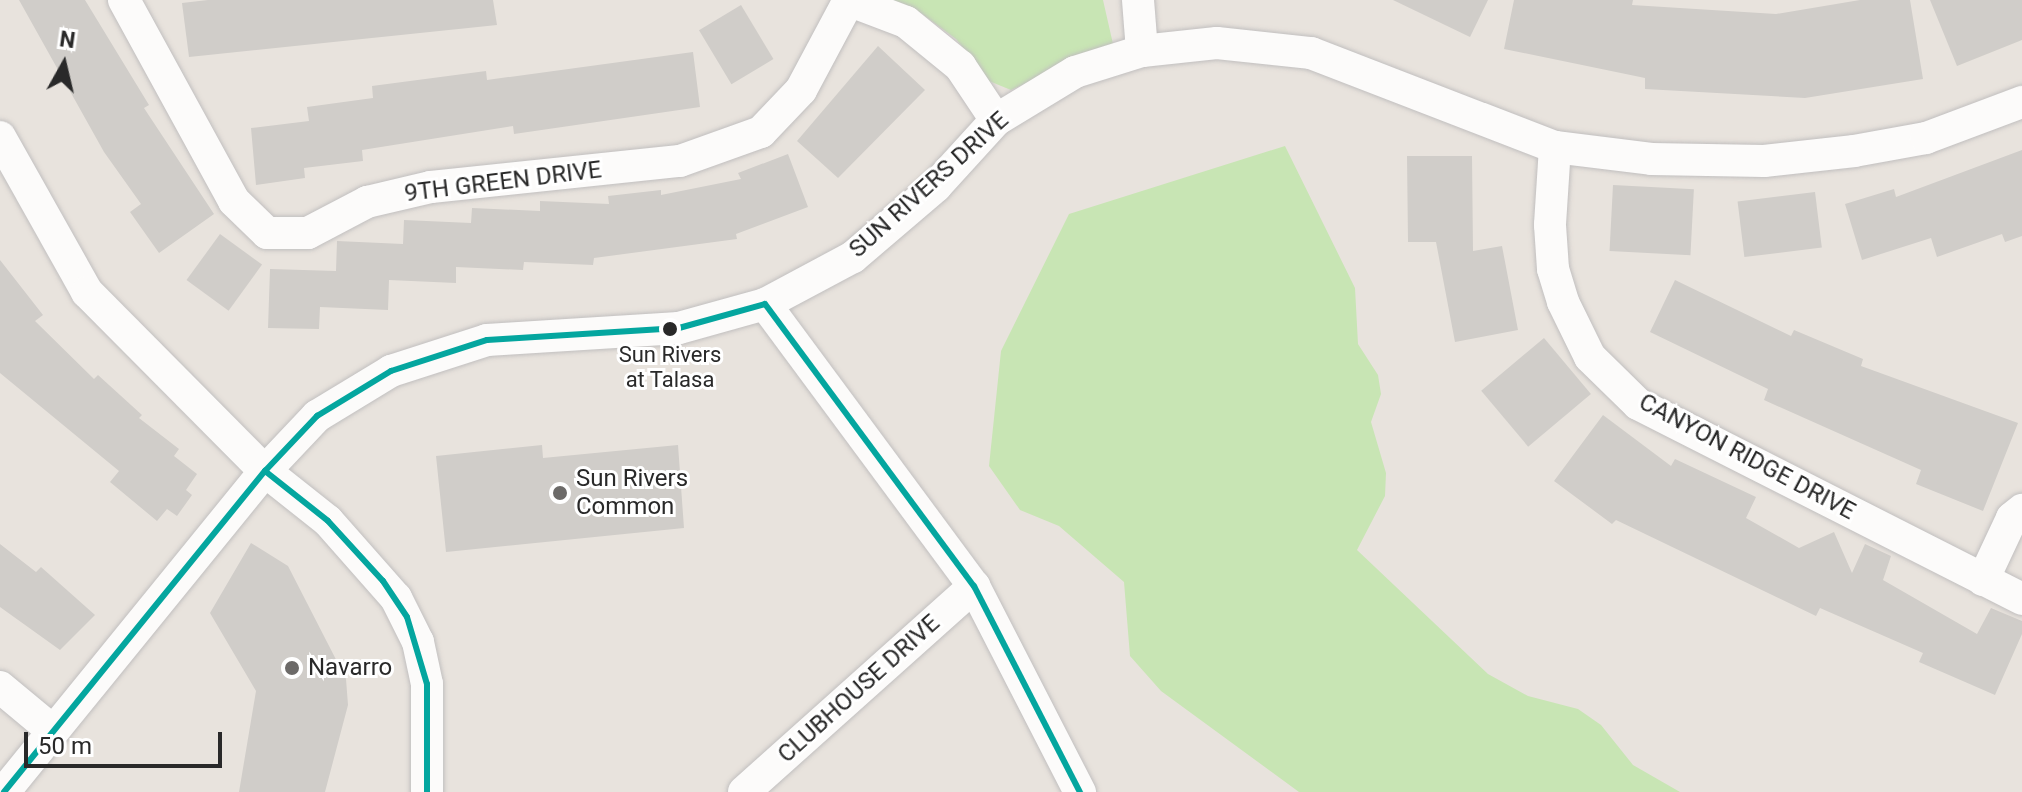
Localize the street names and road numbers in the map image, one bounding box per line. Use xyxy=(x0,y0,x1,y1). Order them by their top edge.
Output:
street label: SUN RIVERS DRIVE xyxy=(844,106,1014,264)
street label: 9TH GREEN DRIVE xyxy=(403,156,603,208)
street label: CANYON RIDGE DRIVE xyxy=(1634,388,1860,526)
street label: CLUBHOUSE DRIVE xyxy=(772,609,946,769)

